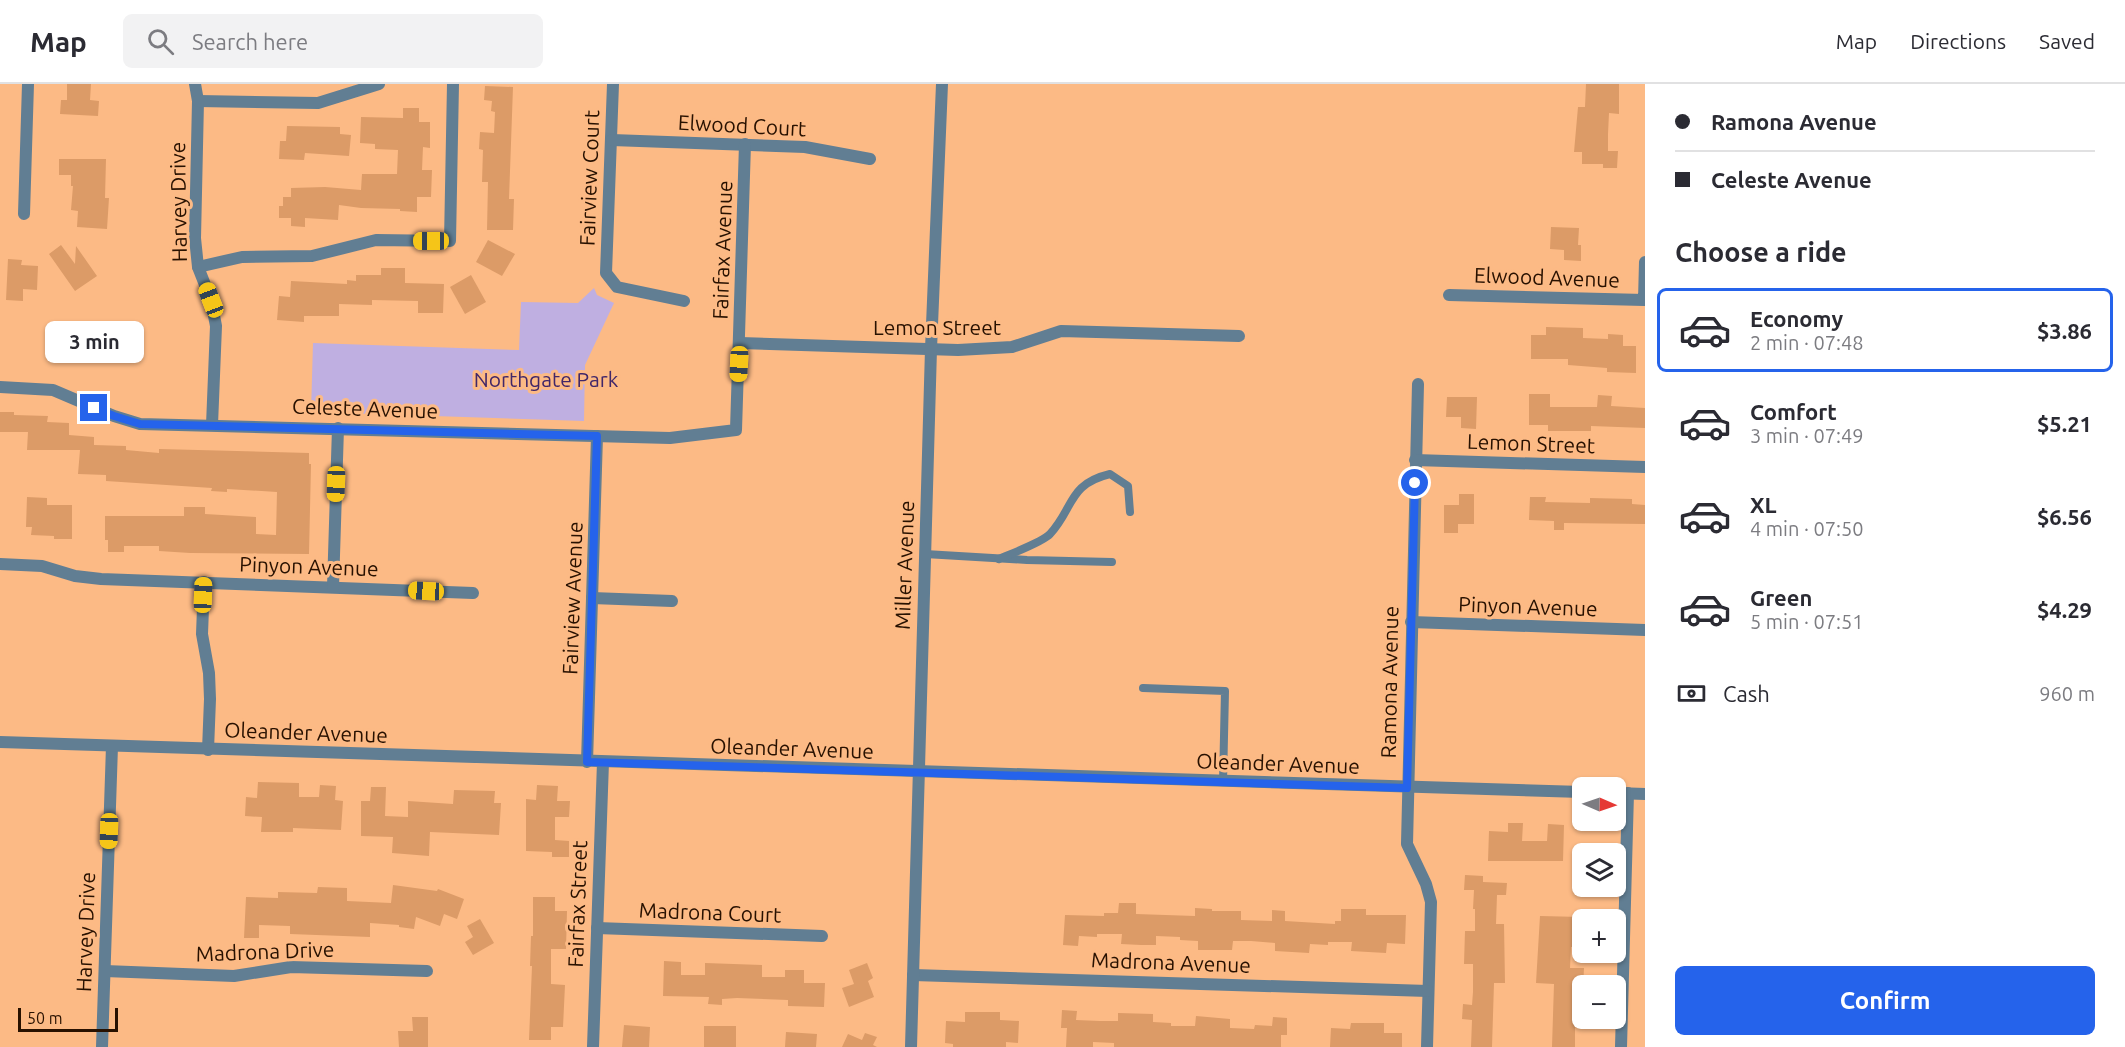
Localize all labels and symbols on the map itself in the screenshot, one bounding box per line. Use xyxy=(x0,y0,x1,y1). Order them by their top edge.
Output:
street label: Fairview Court xyxy=(575,110,603,246)
street label: Elwood Court xyxy=(677,110,807,140)
street label: Harvey Drive xyxy=(165,142,191,262)
street label: Fairfax Avenue xyxy=(708,180,736,320)
car xyxy=(413,232,449,250)
street label: Elwood Avenue xyxy=(1474,262,1620,292)
car xyxy=(196,280,226,320)
street label: Lemon Street xyxy=(873,315,1001,339)
callout: 3 min xyxy=(44,321,144,363)
car xyxy=(729,346,749,382)
park label: Northgate Park xyxy=(474,367,619,391)
street label: Celeste Avenue xyxy=(292,393,438,423)
route end xyxy=(80,394,107,421)
street label: Lemon Street xyxy=(1467,429,1595,457)
car xyxy=(326,466,346,502)
route start xyxy=(1401,469,1428,496)
street label: Miller Avenue xyxy=(890,500,918,630)
street label: Fairview Avenue xyxy=(557,521,587,675)
street label: Pinyon Avenue xyxy=(239,552,379,580)
car xyxy=(193,577,213,613)
car xyxy=(408,581,444,601)
street label: Pinyon Avenue xyxy=(1458,592,1598,620)
street label: Ramona Avenue xyxy=(1376,605,1402,758)
street label: Oleander Avenue xyxy=(224,717,388,747)
street label: Oleander Avenue xyxy=(710,733,874,763)
street label: Oleander Avenue xyxy=(1196,748,1360,778)
north arrow xyxy=(1572,777,1626,831)
car xyxy=(99,813,119,849)
street label: Fairfax Street xyxy=(563,840,591,968)
street label: Harvey Drive xyxy=(71,871,99,992)
street label: Madrona Court xyxy=(638,898,782,926)
street label: Madrona Drive xyxy=(195,937,335,965)
street label: Madrona Avenue xyxy=(1091,947,1251,977)
scale bar xyxy=(18,1005,118,1032)

